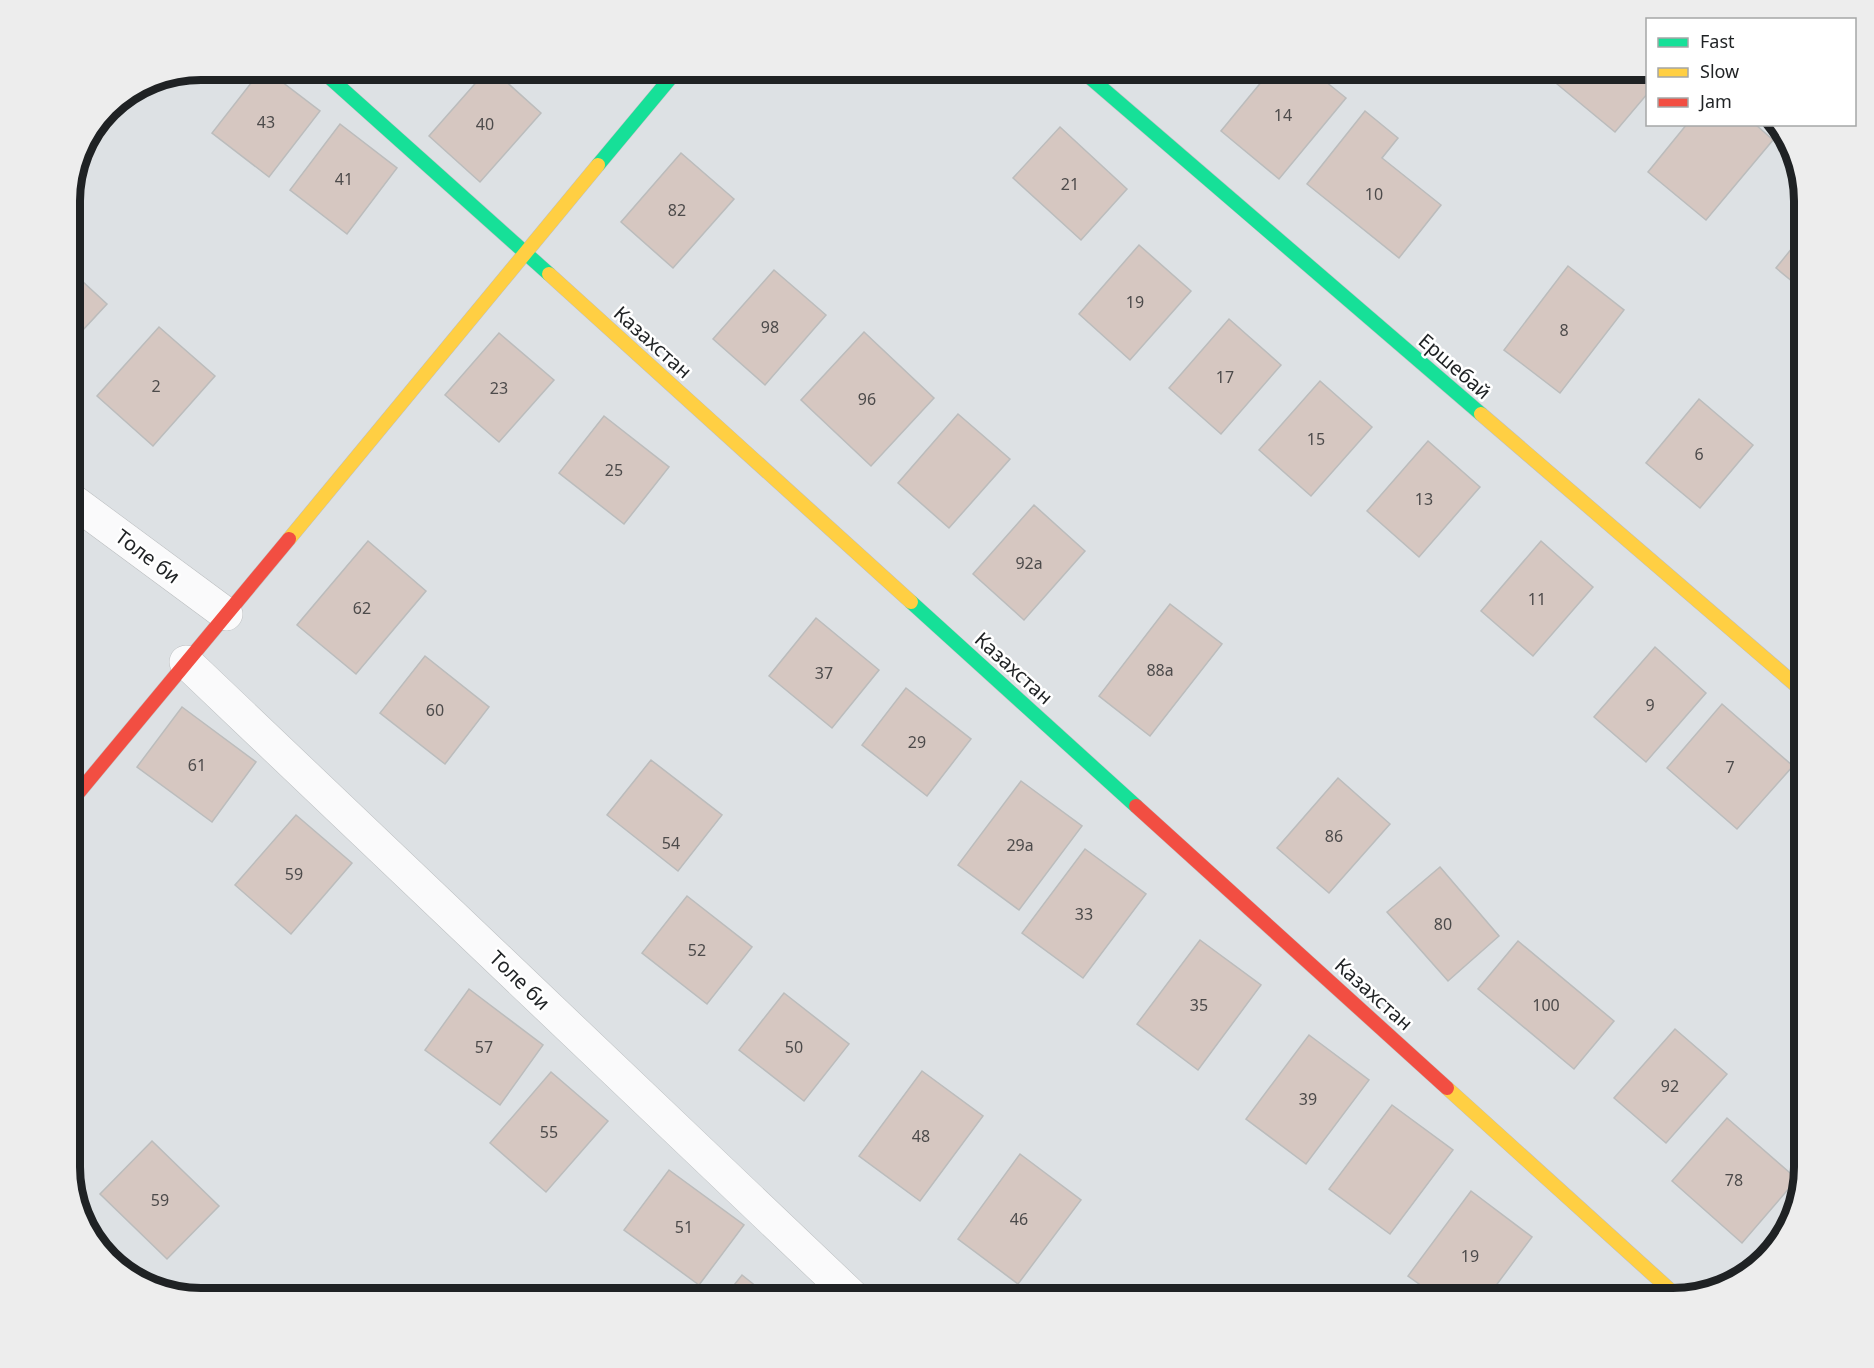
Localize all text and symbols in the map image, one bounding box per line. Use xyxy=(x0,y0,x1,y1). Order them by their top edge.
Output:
legend xyxy=(1646,18,1856,126)
text: Fast xyxy=(1700,29,1735,53)
text: Slow xyxy=(1700,59,1739,83)
text: Jam xyxy=(1698,89,1732,113)
house number: 14 xyxy=(1274,104,1292,126)
house number: 43 xyxy=(257,111,275,133)
house number: 40 xyxy=(476,113,494,135)
house number: 41 xyxy=(335,168,353,190)
house number: 21 xyxy=(1061,173,1079,195)
house number: 10 xyxy=(1365,183,1383,205)
house number: 82 xyxy=(668,199,686,221)
house number: 19 xyxy=(1126,291,1144,313)
street label: Казахстан xyxy=(608,300,698,384)
house number: 98 xyxy=(761,316,779,338)
house number: 8 xyxy=(1559,319,1569,341)
street label: Ершебай xyxy=(1413,327,1497,405)
house number: 17 xyxy=(1216,366,1234,388)
house number: 2 xyxy=(151,375,161,397)
house number: 23 xyxy=(490,377,508,399)
house number: 96 xyxy=(858,388,876,410)
house number: 15 xyxy=(1307,428,1325,450)
house number: 6 xyxy=(1694,443,1704,465)
house number: 25 xyxy=(605,459,623,481)
house number: 13 xyxy=(1415,488,1433,510)
street label: Толе би xyxy=(110,523,186,589)
house number: 92а xyxy=(1015,552,1043,574)
house number: 11 xyxy=(1528,588,1546,610)
house number: 62 xyxy=(353,597,371,619)
street label: Казахстан xyxy=(969,626,1059,710)
house number: 88а xyxy=(1146,659,1174,681)
house number: 37 xyxy=(815,662,833,684)
house number: 9 xyxy=(1645,694,1655,716)
house number: 60 xyxy=(426,699,444,721)
house number: 29 xyxy=(908,731,926,753)
house number: 61 xyxy=(188,754,206,776)
house number: 7 xyxy=(1725,756,1735,778)
house number: 86 xyxy=(1325,825,1343,847)
house number: 54 xyxy=(662,832,680,854)
house number: 29а xyxy=(1006,834,1034,856)
house number: 59 xyxy=(285,863,303,885)
house number: 33 xyxy=(1075,903,1093,925)
house number: 80 xyxy=(1434,913,1452,935)
house number: 52 xyxy=(688,939,706,961)
street label: Толе би xyxy=(484,944,556,1016)
street label: Казахстан xyxy=(1329,952,1419,1036)
house number: 35 xyxy=(1190,994,1208,1016)
house number: 100 xyxy=(1532,994,1560,1016)
house number: 57 xyxy=(475,1036,493,1058)
house number: 50 xyxy=(785,1036,803,1058)
house number: 92 xyxy=(1661,1075,1679,1097)
house number: 39 xyxy=(1299,1088,1317,1110)
house number: 55 xyxy=(540,1121,558,1143)
house number: 48 xyxy=(912,1125,930,1147)
house number: 78 xyxy=(1725,1169,1743,1191)
house number: 59 xyxy=(151,1189,169,1211)
house number: 46 xyxy=(1010,1208,1028,1230)
house number: 51 xyxy=(675,1216,693,1238)
house number: 19 xyxy=(1461,1245,1479,1267)

